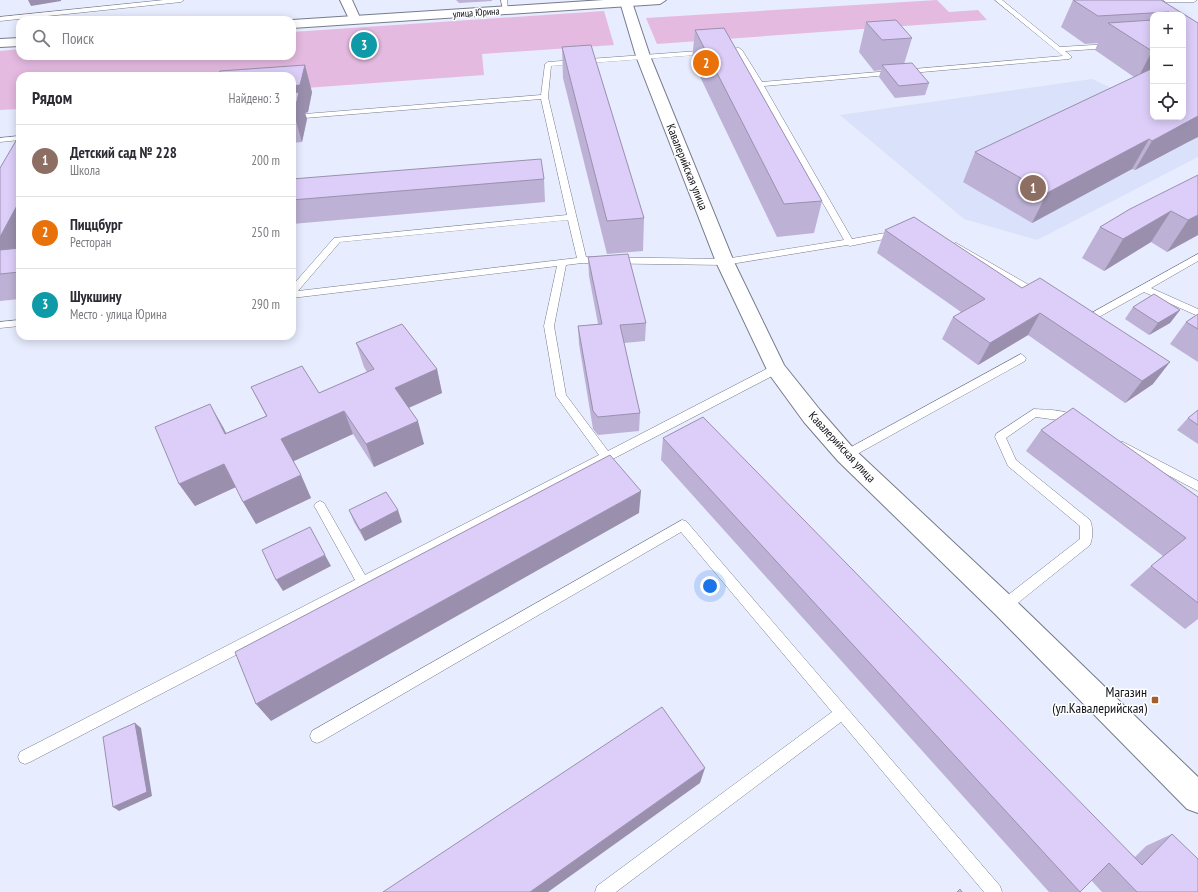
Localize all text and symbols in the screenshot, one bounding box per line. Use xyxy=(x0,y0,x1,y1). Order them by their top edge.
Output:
street label: улица Юрина xyxy=(452,4,500,21)
map controls xyxy=(1150,12,1186,120)
button: + xyxy=(1150,12,1186,48)
search box xyxy=(16,16,296,60)
icon: search xyxy=(30,27,52,49)
text: Поиск xyxy=(62,29,94,48)
pin: 3 xyxy=(351,30,377,60)
pin: 2 xyxy=(693,48,719,78)
button: − xyxy=(1150,48,1186,84)
button: locate xyxy=(1150,84,1186,120)
text: Рядом xyxy=(32,87,72,109)
text: Найдено: 3 xyxy=(229,90,280,107)
street label: Кавалерийская улица xyxy=(663,122,712,212)
text: Детский сад № 228 xyxy=(70,143,177,162)
text: 1 xyxy=(42,152,48,169)
text: 200 m xyxy=(251,152,280,169)
text: Школа xyxy=(70,162,100,179)
pin: 1 xyxy=(1020,173,1046,203)
text: Пиццбург xyxy=(70,215,122,234)
text: 2 xyxy=(42,224,48,241)
text: 250 m xyxy=(251,224,280,241)
text: Ресторан xyxy=(70,234,111,251)
text: Шукшину xyxy=(70,287,122,306)
text: 3 xyxy=(42,296,48,313)
text: 290 m xyxy=(251,296,280,313)
text: Место · улица Юрина xyxy=(70,306,167,323)
street label: Кавалерийская улица xyxy=(806,408,879,485)
your location xyxy=(700,576,720,596)
place label: Магазин (ул.Кавалерийская) xyxy=(1052,683,1148,717)
marker: Магазин (ул.Кавалерийская) xyxy=(1150,695,1160,705)

